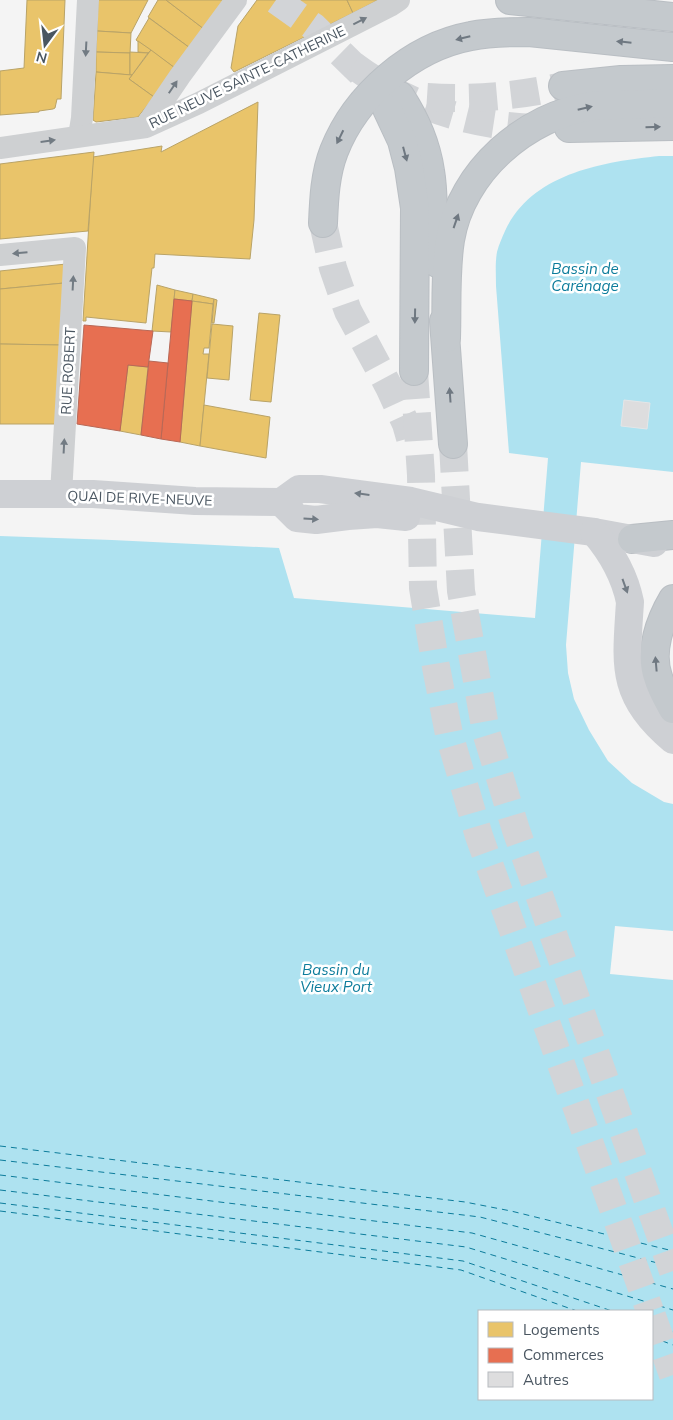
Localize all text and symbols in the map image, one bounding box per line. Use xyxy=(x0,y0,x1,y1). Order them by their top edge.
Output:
one-way arrow xyxy=(353,17,367,25)
north arrow xyxy=(20,20,70,70)
street label: RUE NEUVE SAINTE-CATHERINE xyxy=(146,22,348,132)
one-way arrow xyxy=(455,34,471,42)
one-way arrow xyxy=(616,38,632,46)
one-way arrow xyxy=(81,41,89,57)
text: N xyxy=(34,47,49,68)
one-way arrow xyxy=(168,80,178,93)
one-way arrow xyxy=(577,104,592,112)
one-way arrow xyxy=(645,122,661,130)
one-way arrow xyxy=(336,130,344,144)
one-way arrow xyxy=(41,137,57,145)
one-way arrow xyxy=(402,147,410,162)
one-way arrow xyxy=(452,213,460,228)
one-way arrow xyxy=(12,249,28,257)
water label: Bassin de Carénage xyxy=(551,259,619,295)
one-way arrow xyxy=(70,275,78,291)
one-way arrow xyxy=(411,308,419,324)
street label: RUE ROBERT xyxy=(57,326,79,415)
one-way arrow xyxy=(445,387,453,403)
one-way arrow xyxy=(61,437,69,453)
street label: QUAI DE RIVE-NEUVE xyxy=(67,486,213,510)
one-way arrow xyxy=(353,490,369,498)
one-way arrow xyxy=(303,516,319,524)
one-way arrow xyxy=(621,579,629,594)
one-way arrow xyxy=(652,655,660,671)
water label: Bassin du Vieux Port xyxy=(300,960,373,996)
legend xyxy=(478,1310,653,1400)
text: Logements xyxy=(523,1320,600,1339)
text: Commerces xyxy=(523,1345,604,1364)
text: Autres xyxy=(523,1370,569,1389)

